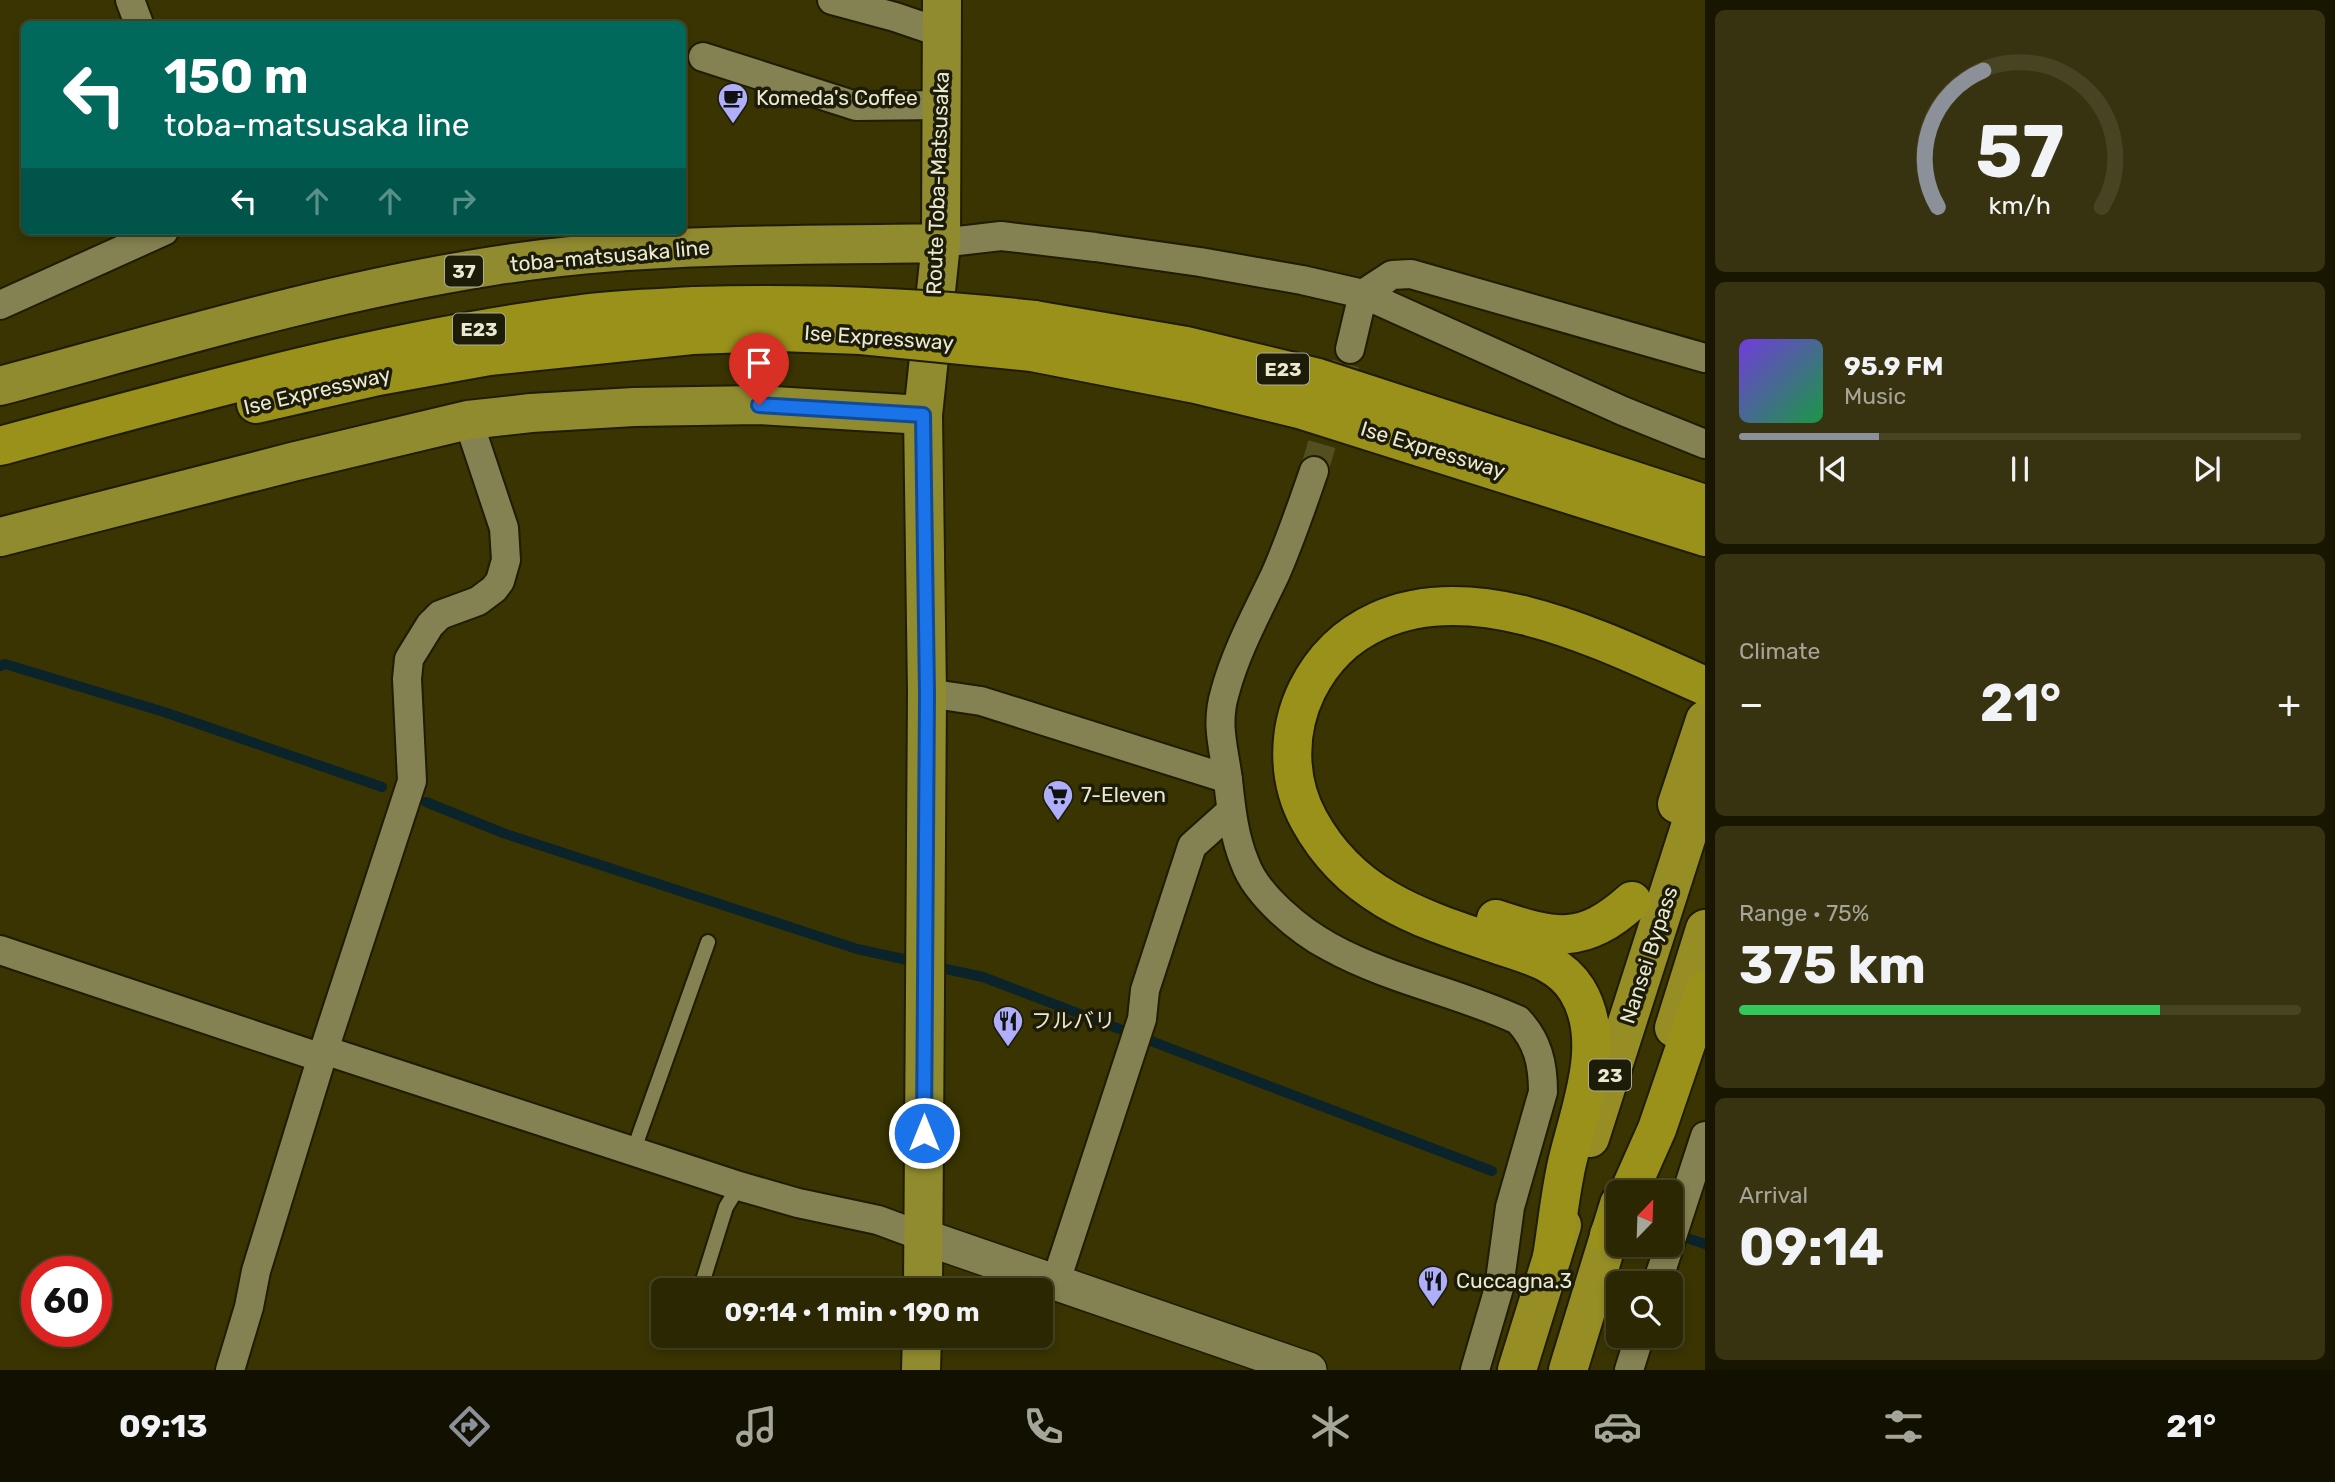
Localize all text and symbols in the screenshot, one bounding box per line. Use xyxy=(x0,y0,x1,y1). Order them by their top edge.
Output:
text: 150 m xyxy=(164,47,309,105)
icon: left xyxy=(49,49,140,140)
street label: Route Toba-Matsusaka xyxy=(921,71,954,295)
cafe icon: Komeda's Coffee xyxy=(716,81,750,125)
place label: Komeda's Coffee xyxy=(756,85,918,110)
text: toba-matsusaka line xyxy=(164,106,470,144)
text: 57 xyxy=(1976,109,2064,195)
icon: left xyxy=(225,182,263,220)
icon: ahead xyxy=(298,182,336,220)
icon: ahead xyxy=(371,182,409,220)
icon: right xyxy=(444,182,482,220)
text: km/h xyxy=(1989,191,2051,220)
street label: toba-matsusaka line xyxy=(509,234,711,277)
road number: 37 xyxy=(445,256,483,286)
road number: E23 xyxy=(453,314,505,344)
street label: Ise Expressway xyxy=(803,320,955,355)
pin xyxy=(729,333,789,405)
icon: arrive xyxy=(740,344,778,382)
text: 95.9 FM xyxy=(1844,351,1944,382)
road number: E23 xyxy=(1257,354,1309,384)
street label: Ise Expressway xyxy=(241,361,393,420)
text: Music xyxy=(1844,382,1906,410)
street label: Ise Expressway xyxy=(1358,416,1509,484)
icon: previous xyxy=(1814,450,1852,488)
icon: pause xyxy=(2001,450,2039,488)
icon: next xyxy=(2188,450,2226,488)
text: Climate xyxy=(1739,637,1820,665)
text: 21° xyxy=(1980,672,2061,734)
text: − xyxy=(1739,681,1764,727)
text: + xyxy=(2277,681,2301,727)
supermarket icon: 7-Eleven xyxy=(1041,778,1075,822)
place label: 7-Eleven xyxy=(1081,782,1166,807)
street label: Nansei Bypass xyxy=(1615,883,1682,1027)
text: Range · 75% xyxy=(1739,899,1869,927)
text: 375 km xyxy=(1739,934,1926,996)
restaurant icon: フルバリ xyxy=(991,1004,1025,1048)
place label: フルバリ xyxy=(1031,1008,1115,1033)
road number: 23 xyxy=(1589,1060,1631,1091)
position arrow xyxy=(887,1096,961,1170)
north arrow xyxy=(1606,1180,1684,1256)
map controls xyxy=(1606,1180,1683,1348)
text: Arrival xyxy=(1739,1181,1808,1209)
text: 09:14 xyxy=(1739,1216,1884,1278)
speed limit sign: 60 xyxy=(21,1256,112,1347)
restaurant icon: Cuccagna.3 xyxy=(1416,1264,1450,1308)
place label: Cuccagna.3 xyxy=(1456,1268,1572,1293)
button: search xyxy=(1606,1271,1683,1348)
text: 09:14 · 1 min · 190 m xyxy=(725,1297,979,1328)
icon: directions xyxy=(445,1402,494,1451)
icon: music xyxy=(732,1402,781,1451)
icon: phone xyxy=(1019,1402,1068,1451)
icon: climate xyxy=(1306,1402,1355,1451)
icon: car xyxy=(1593,1402,1642,1451)
icon: filters xyxy=(1879,1402,1928,1451)
text: 09:13 xyxy=(119,1407,208,1445)
text: 21° xyxy=(2166,1407,2216,1445)

